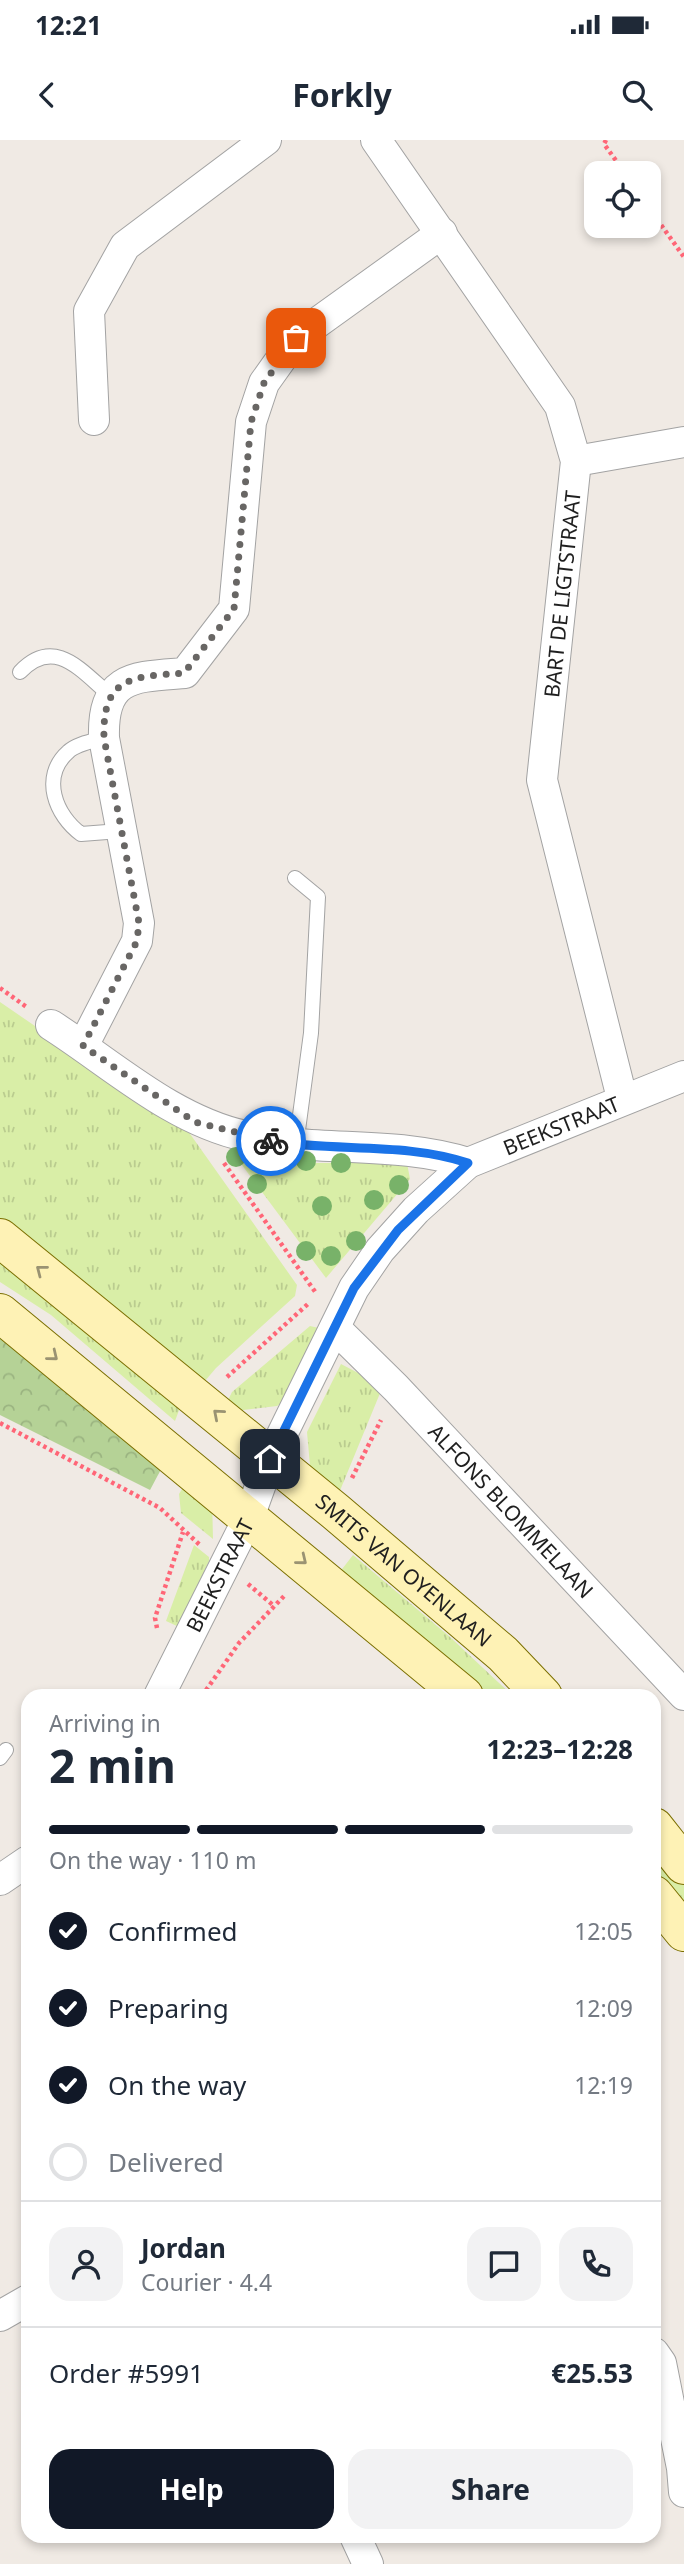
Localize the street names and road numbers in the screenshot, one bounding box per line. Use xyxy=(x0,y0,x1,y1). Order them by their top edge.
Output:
street label: BART DE LIGTSTRAAT xyxy=(537,489,587,699)
street label: BEEKSTRAAT xyxy=(499,1089,624,1161)
street label: ALFONS BLOMMELAAN xyxy=(423,1418,600,1604)
street label: SMITS VAN OYENLAAN xyxy=(310,1487,498,1653)
street label: BEEKSTRAAT xyxy=(179,1514,260,1637)

